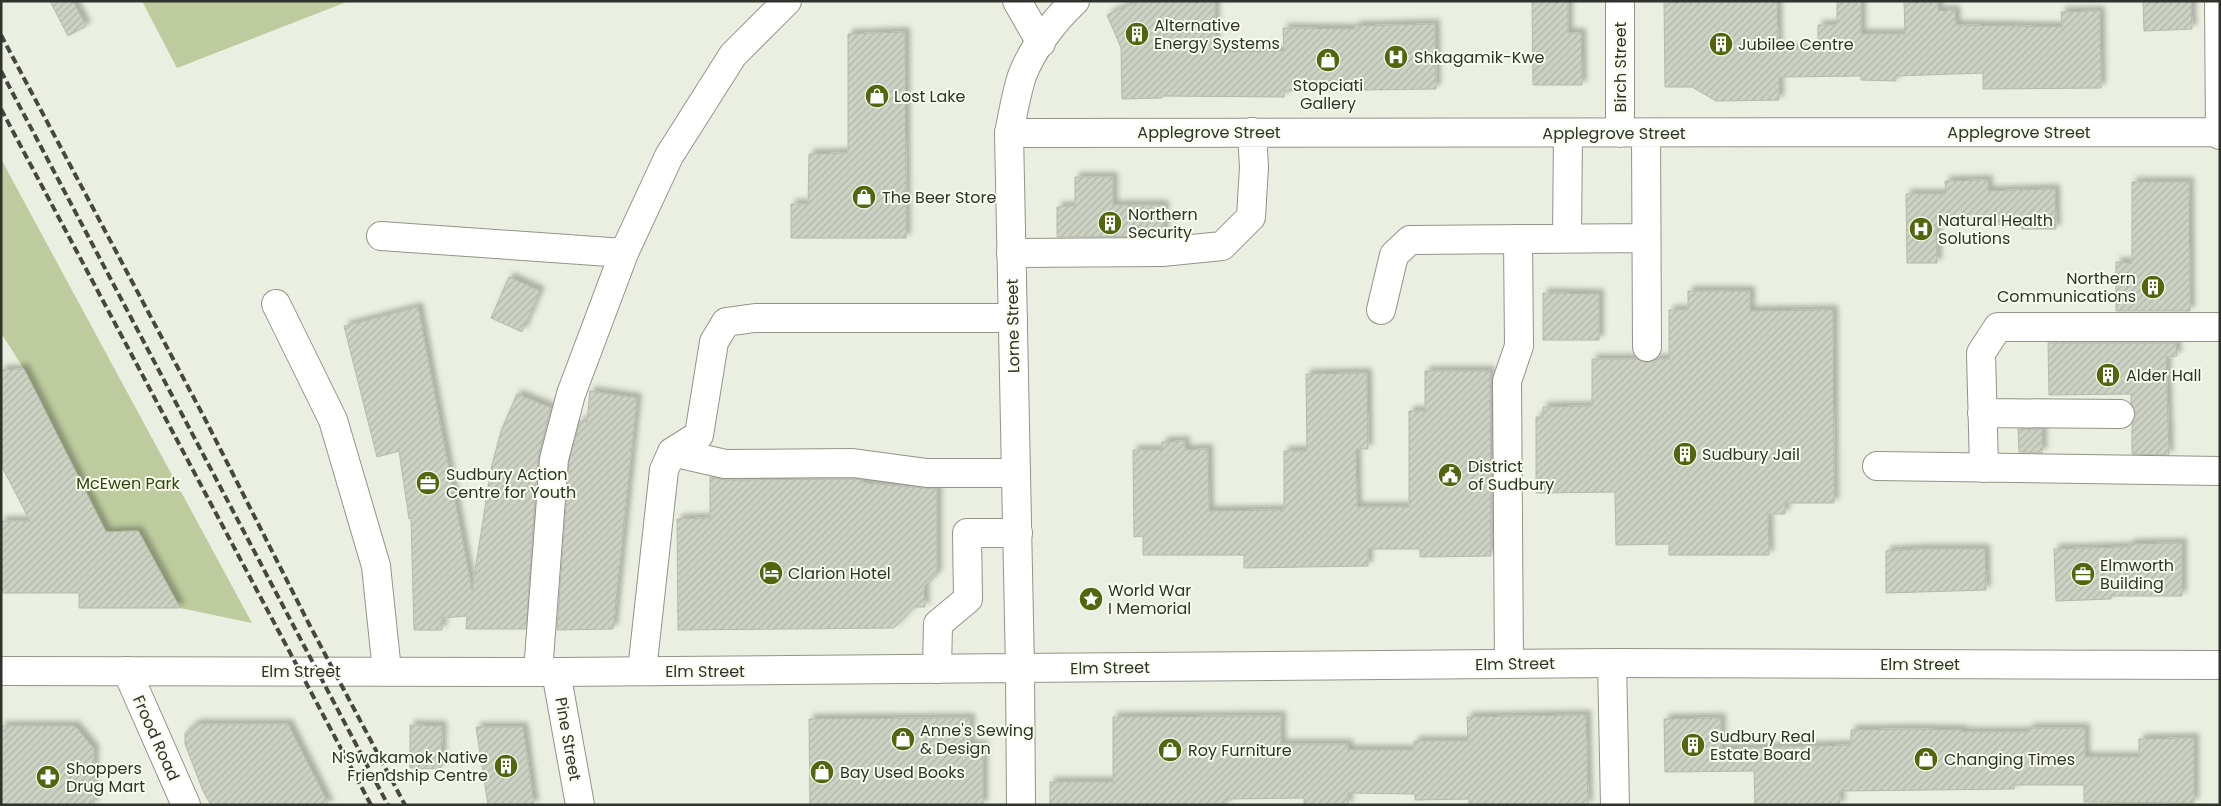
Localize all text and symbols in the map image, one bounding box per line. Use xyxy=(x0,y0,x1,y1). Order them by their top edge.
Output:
place label: Alternative Energy Systems xyxy=(1154,14,1280,55)
building icon: Alternative Energy Systems xyxy=(1124,21,1150,47)
street label: Birch Street xyxy=(1609,21,1632,112)
building icon: Jubilee Centre xyxy=(1708,31,1734,57)
place label: Jubilee Centre xyxy=(1738,33,1854,56)
hospital icon: Shkagamik-Kwe xyxy=(1383,44,1409,70)
place label: Shkagamik-Kwe xyxy=(1414,46,1544,69)
shop icon: Stopciati Gallery xyxy=(1315,47,1341,73)
place label: Stopciati Gallery xyxy=(1293,74,1363,115)
shop icon: Lost Lake xyxy=(864,83,890,109)
place label: Lost Lake xyxy=(894,85,966,108)
street label: Applegrove Street xyxy=(1137,121,1281,144)
street label: Applegrove Street xyxy=(1947,121,2091,144)
street label: Applegrove Street xyxy=(1542,122,1686,145)
shop icon: The Beer Store xyxy=(851,184,877,210)
place label: The Beer Store xyxy=(882,186,996,209)
place label: Northern Security xyxy=(1128,203,1198,244)
place label: Natural Health Solutions xyxy=(1938,209,2053,250)
building icon: Northern Security xyxy=(1097,210,1123,236)
hospital icon: Natural Health Solutions xyxy=(1908,216,1934,242)
place label: Northern Communications xyxy=(1997,267,2136,308)
building icon: Northern Communications xyxy=(2140,274,2166,300)
street label: Lorne Street xyxy=(1001,278,1025,373)
building icon: Alder Hall xyxy=(2095,362,2121,388)
place label: Alder Hall xyxy=(2126,364,2201,387)
building icon: Sudbury Jail xyxy=(1672,441,1698,467)
place label: Sudbury Jail xyxy=(1702,443,1800,466)
place label: District of Sudbury xyxy=(1468,455,1554,496)
public building icon: District of Sudbury xyxy=(1437,462,1463,488)
place label: Sudbury Action Centre for Youth xyxy=(446,463,576,504)
office icon: Sudbury Action Centre for Youth xyxy=(415,470,441,496)
park label: McEwen Park xyxy=(76,472,181,495)
place label: Elmworth Building xyxy=(2100,554,2174,595)
hotel icon: Clarion Hotel xyxy=(758,560,784,586)
office icon: Elmworth Building xyxy=(2070,561,2096,587)
place label: Clarion Hotel xyxy=(788,562,891,585)
place label: World War I Memorial xyxy=(1108,579,1191,620)
place icon: World War I Memorial xyxy=(1078,586,1104,612)
street label: Elm Street xyxy=(1475,652,1555,676)
street label: Elm Street xyxy=(1880,653,1960,676)
street label: Elm Street xyxy=(1070,656,1150,680)
street label: Elm Street xyxy=(261,660,341,683)
street label: Elm Street xyxy=(665,660,745,683)
street label: Frood Road xyxy=(127,692,185,784)
street label: Pine Street xyxy=(549,695,587,783)
place label: Anne's Sewing & Design xyxy=(920,719,1034,760)
place label: Sudbury Real Estate Board xyxy=(1710,725,1815,766)
shop icon: Anne's Sewing & Design xyxy=(890,726,916,752)
building icon: Sudbury Real Estate Board xyxy=(1680,732,1706,758)
shop icon: Roy Furniture xyxy=(1157,737,1183,763)
place label: Roy Furniture xyxy=(1188,739,1292,762)
place label: N'Swakamok Native Friendship Centre xyxy=(332,746,488,787)
shop icon: Changing Times xyxy=(1913,746,1939,772)
place label: Changing Times xyxy=(1944,748,2075,771)
building icon: N'Swakamok Native Friendship Centre xyxy=(493,753,519,779)
place label: Shoppers Drug Mart xyxy=(66,757,145,798)
shop icon: Bay Used Books xyxy=(809,759,835,785)
place label: Bay Used Books xyxy=(840,761,965,784)
pharmacy icon: Shoppers Drug Mart xyxy=(35,764,61,790)

